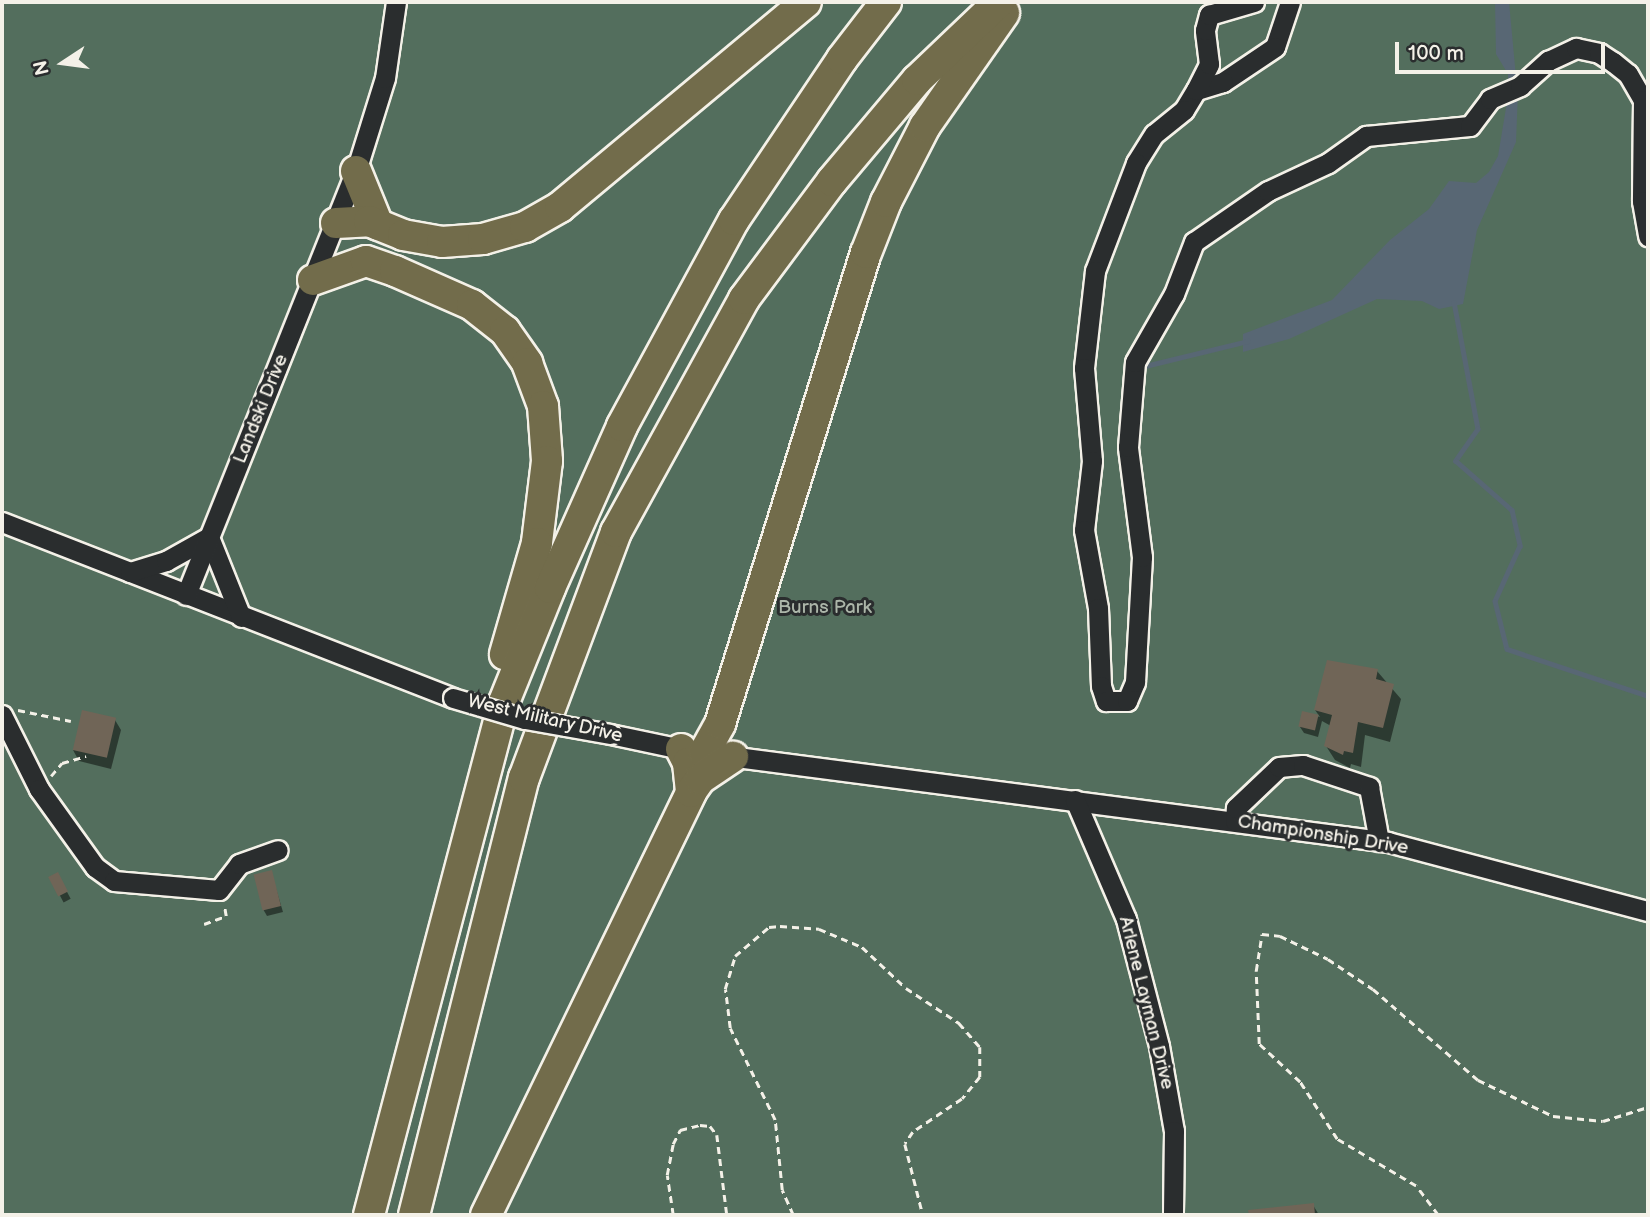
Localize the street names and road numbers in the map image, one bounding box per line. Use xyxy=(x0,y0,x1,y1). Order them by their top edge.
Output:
street label: Landski Drive xyxy=(229,351,293,467)
street label: West Military Drive xyxy=(465,690,625,748)
street label: Championship Drive xyxy=(1236,810,1410,860)
street label: Arlene Layman Drive xyxy=(1113,914,1179,1092)

